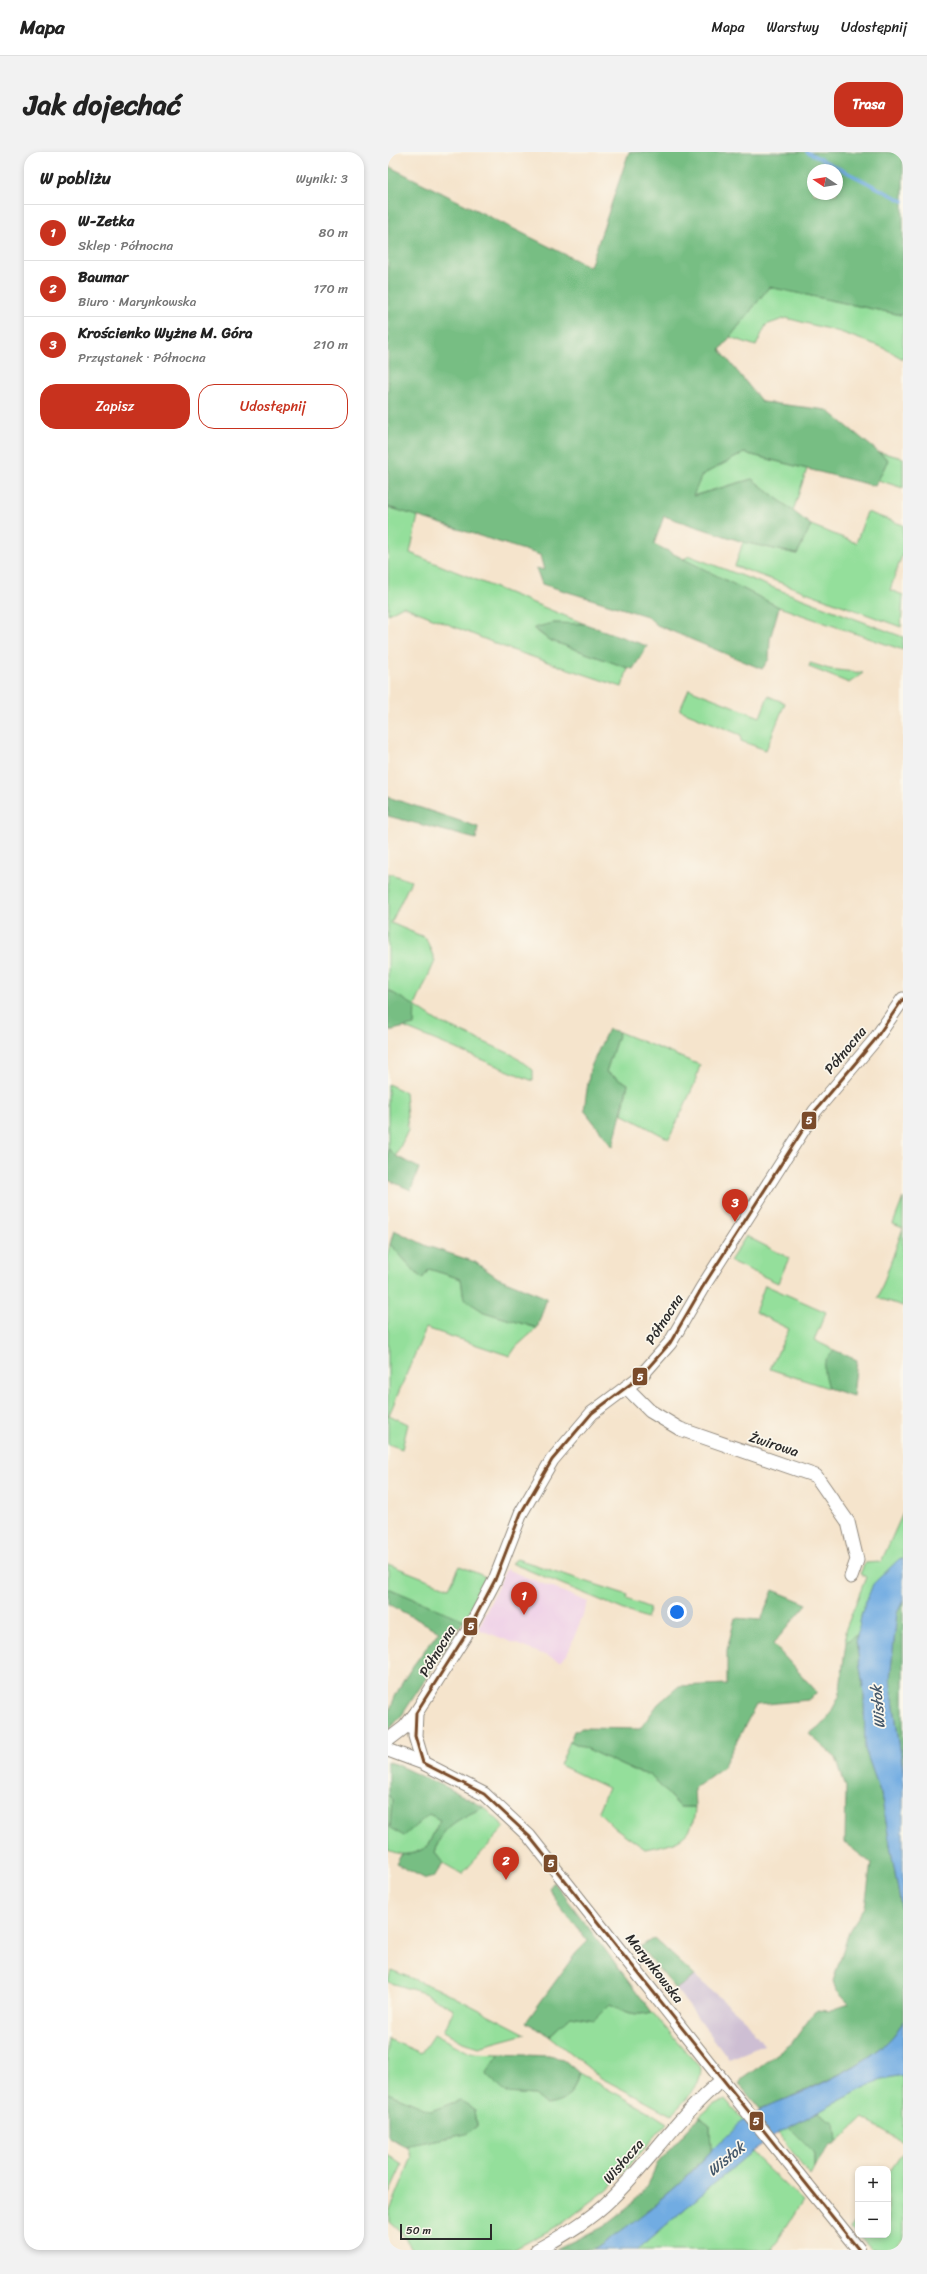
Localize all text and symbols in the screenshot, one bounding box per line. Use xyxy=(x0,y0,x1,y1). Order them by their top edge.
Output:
text: Mapa xyxy=(20,11,65,44)
text: Mapa xyxy=(712,15,744,40)
text: Warstwy xyxy=(766,15,819,40)
text: Udostępnij xyxy=(841,15,907,40)
text: Jak dojechać xyxy=(24,80,181,129)
button: Trasa xyxy=(834,82,903,127)
text: W pobliżu xyxy=(40,163,111,193)
north arrow xyxy=(807,164,843,200)
text: Wyniki: 3 xyxy=(296,167,348,190)
text: W-Zetka xyxy=(78,208,134,234)
text: 1 xyxy=(50,221,56,244)
text: 80 m xyxy=(319,221,348,244)
text: Sklep · Północna xyxy=(78,234,173,257)
text: Baumar xyxy=(78,264,128,290)
text: 2 xyxy=(49,277,57,300)
text: 170 m xyxy=(313,277,348,300)
text: Biuro · Marynkowska xyxy=(78,290,196,313)
text: Krościenko Wyżne M. Góra xyxy=(78,320,252,346)
text: 3 xyxy=(49,333,57,356)
text: 210 m xyxy=(313,333,348,356)
text: Przystanek · Północna xyxy=(78,346,206,369)
button: Zapisz xyxy=(40,384,190,429)
button: Udostępnij xyxy=(198,384,348,429)
street label: Północna xyxy=(818,1020,874,1080)
line badge: 5 xyxy=(801,1111,817,1130)
text: 5 xyxy=(806,1111,813,1130)
pin: 3 xyxy=(722,1189,748,1222)
street label: Północna xyxy=(639,1288,691,1350)
line badge: 5 xyxy=(632,1367,648,1386)
text: 5 xyxy=(637,1368,644,1387)
street label: Żwirowa xyxy=(746,1425,802,1464)
pin: 1 xyxy=(511,1582,537,1615)
your location xyxy=(667,1602,687,1622)
line badge: 5 xyxy=(463,1617,478,1636)
text: 5 xyxy=(468,1617,475,1636)
street label: Północna xyxy=(412,1620,463,1682)
water label: Wisłok xyxy=(863,1682,893,1730)
pin: 2 xyxy=(493,1847,519,1880)
line badge: 5 xyxy=(543,1854,558,1873)
text: 5 xyxy=(548,1854,555,1873)
street label: Marynkowska xyxy=(619,1928,690,2009)
line badge: 5 xyxy=(749,2111,764,2131)
text: 5 xyxy=(753,2112,760,2131)
street label: Wisłocza xyxy=(596,2133,650,2190)
water label: Wisłok xyxy=(701,2134,753,2183)
map controls xyxy=(855,2166,891,2238)
button: + xyxy=(855,2166,891,2202)
button: − xyxy=(855,2202,891,2238)
text: 50 m xyxy=(406,2221,431,2240)
scale bar xyxy=(400,2222,492,2241)

